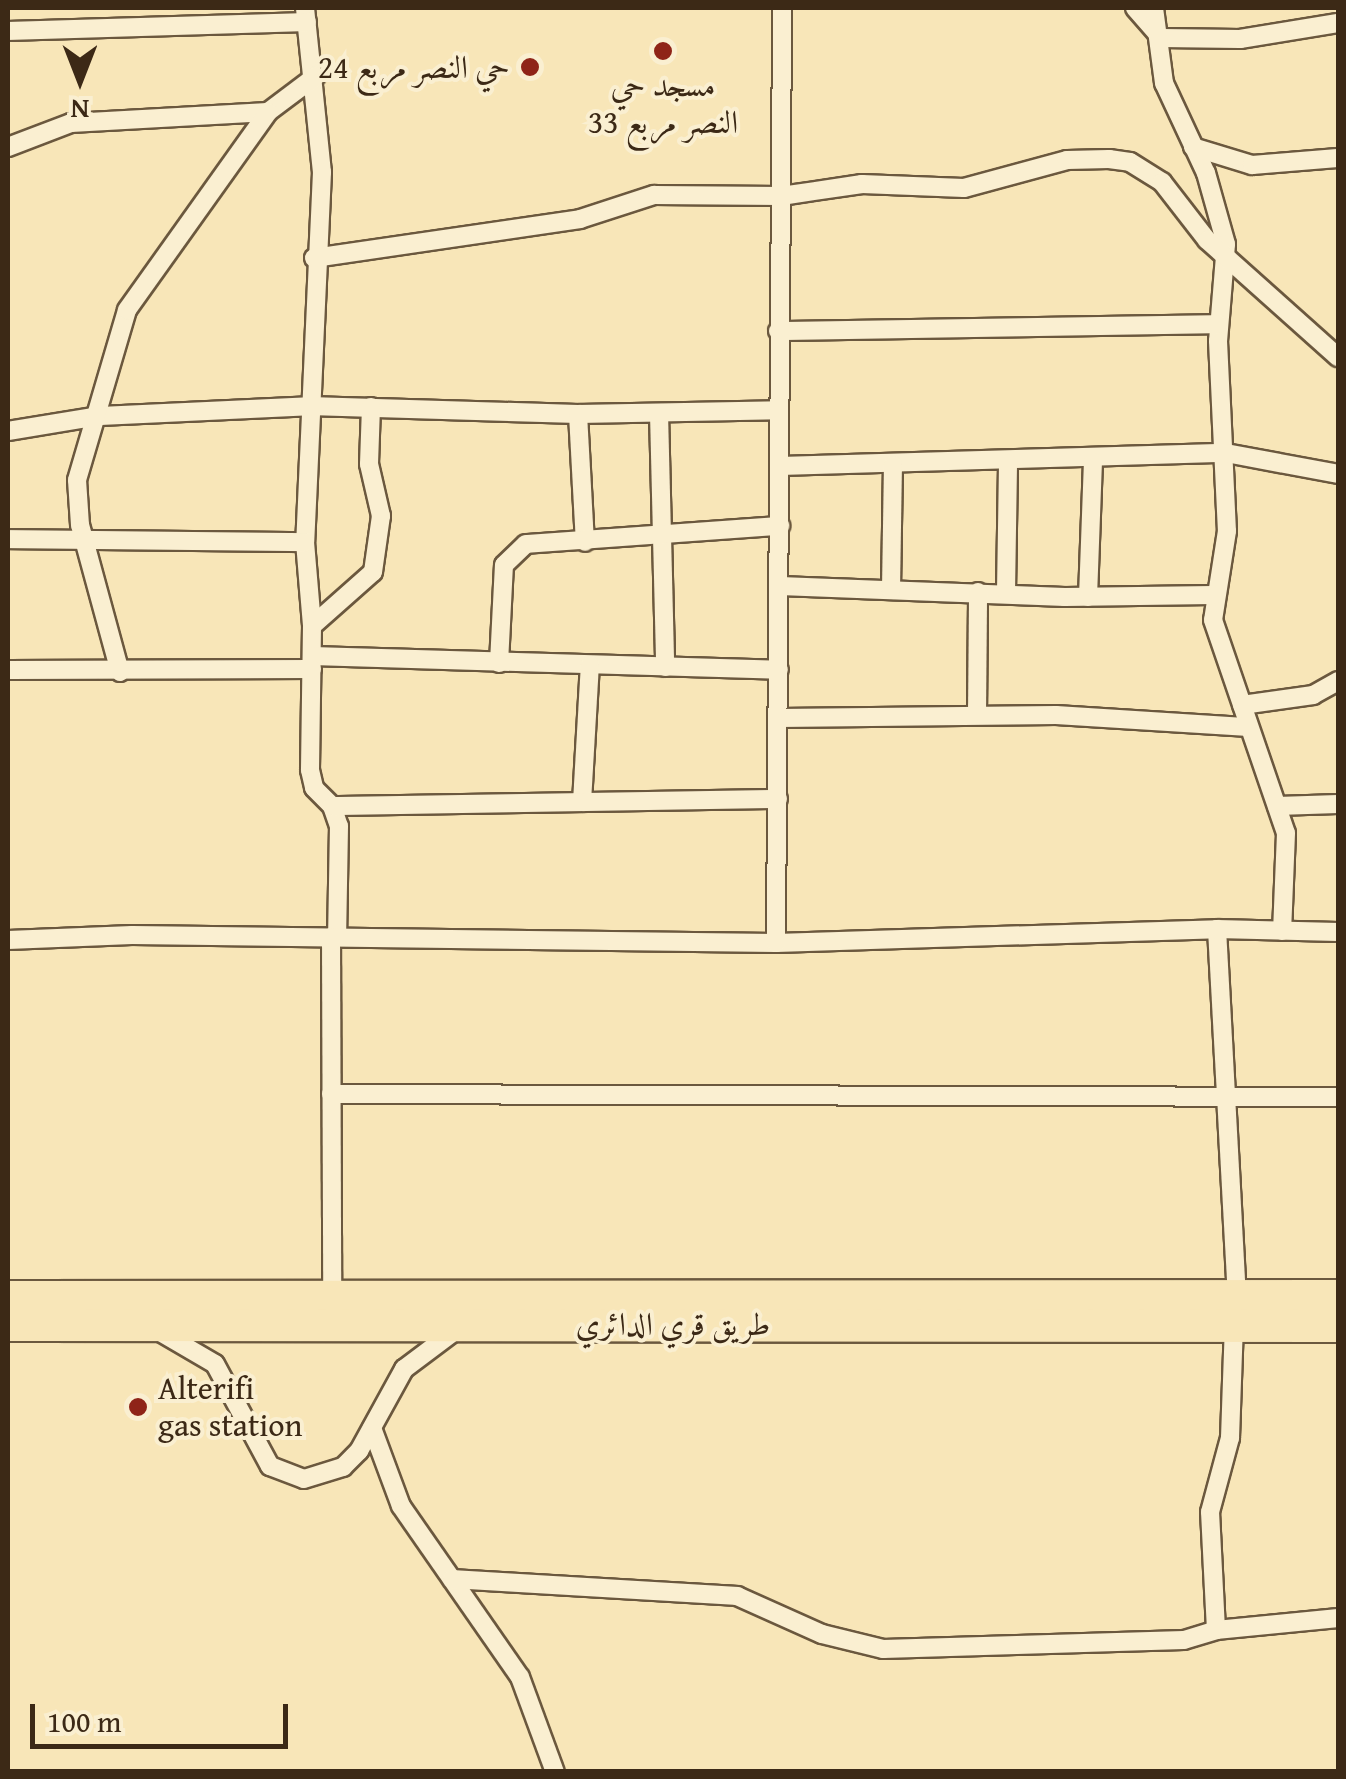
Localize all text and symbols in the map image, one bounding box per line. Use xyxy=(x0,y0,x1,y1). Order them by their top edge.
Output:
north arrow xyxy=(30,30,130,130)
marker: مسجد حي النصر مربع 33 xyxy=(652,40,674,62)
place label: حي النصر مربع 24 xyxy=(318,48,510,86)
marker: حي النصر مربع 24 xyxy=(519,56,541,78)
place label: مسجد حي النصر مربع 33 xyxy=(588,67,738,142)
text: N xyxy=(71,90,89,131)
street label: طريق قري الدائري xyxy=(576,1305,770,1343)
place label: Alterifi gas station xyxy=(158,1370,302,1445)
marker: Alterifi gas station xyxy=(127,1396,149,1418)
scale bar xyxy=(35,1684,292,1746)
text: 100 m xyxy=(47,1699,121,1743)

